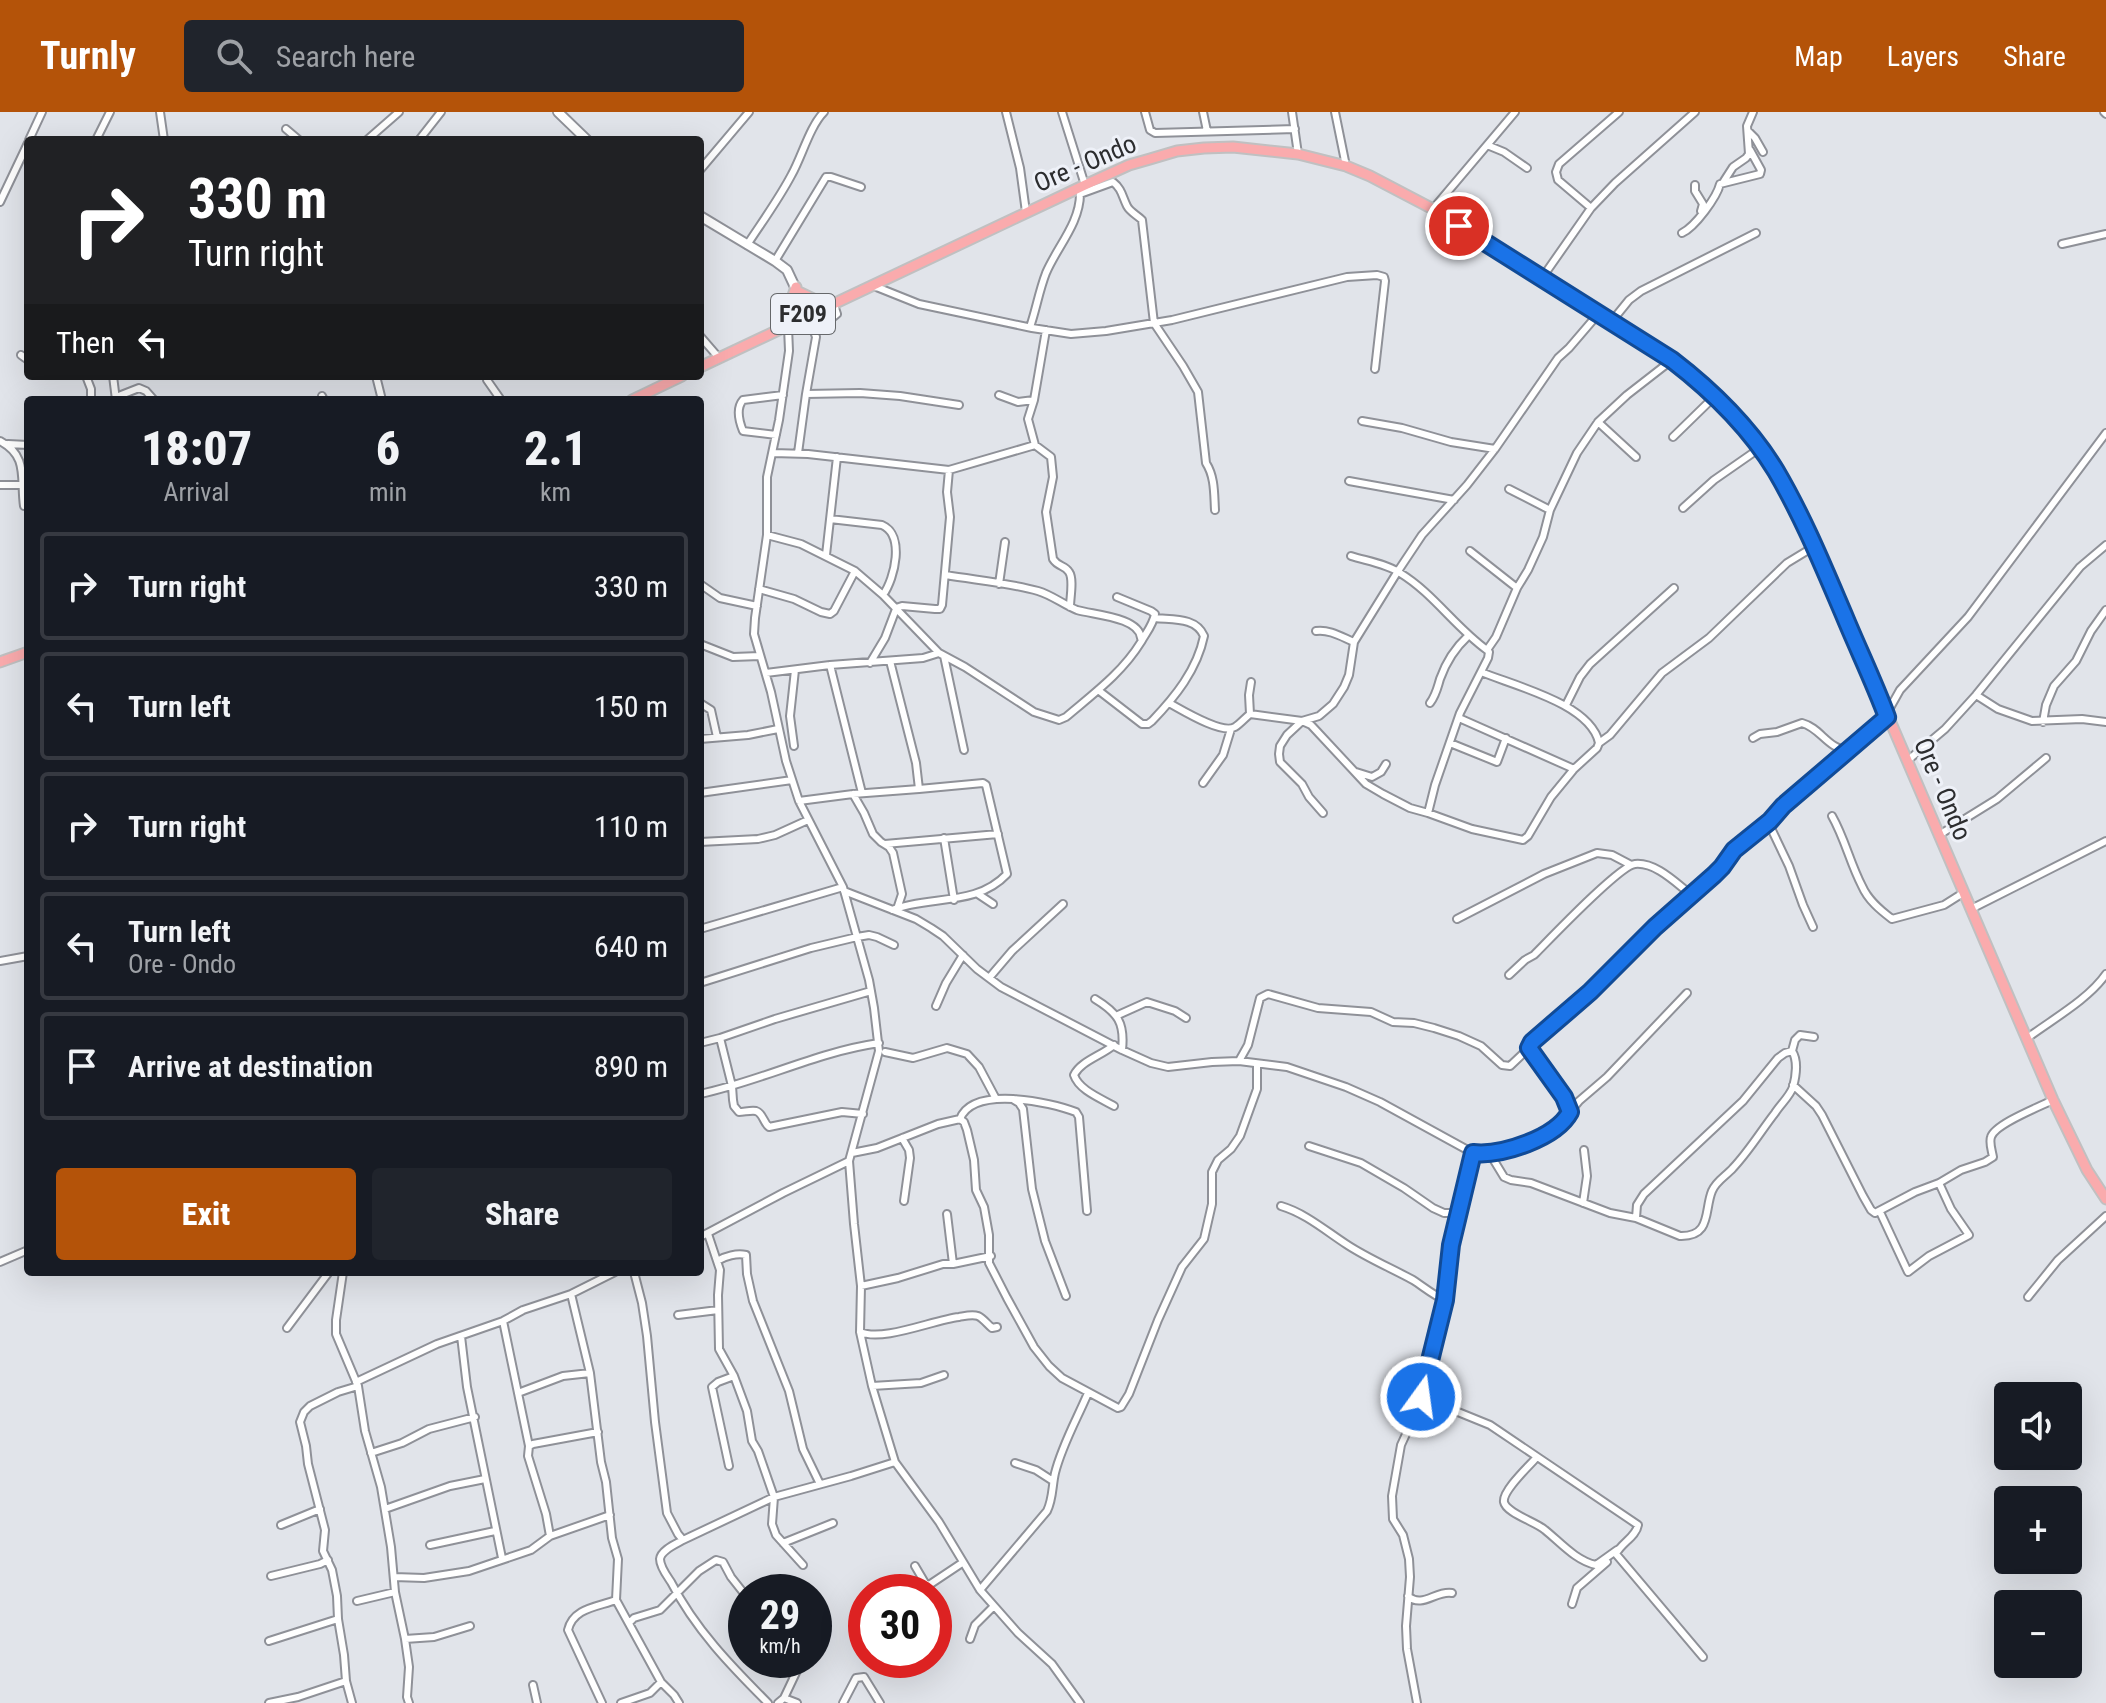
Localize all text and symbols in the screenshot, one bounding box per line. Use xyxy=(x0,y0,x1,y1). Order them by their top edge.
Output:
search box xyxy=(184,20,744,92)
text: Turnly xyxy=(40,34,136,78)
icon: search xyxy=(212,34,256,78)
text: Search here xyxy=(276,39,415,74)
text: Map xyxy=(1794,40,1843,73)
text: Layers xyxy=(1887,40,1959,73)
text: Share xyxy=(2003,40,2066,73)
street label: Ore - Ondo xyxy=(1029,128,1141,198)
text: 330 m xyxy=(188,166,327,232)
icon: right xyxy=(56,168,160,272)
pin xyxy=(1425,192,1493,260)
icon: arrive xyxy=(1437,204,1481,248)
text: Turn right xyxy=(188,233,324,275)
road number: F209 xyxy=(771,294,835,334)
icon: left xyxy=(131,320,175,364)
text: Then xyxy=(56,325,115,360)
text: 18:07 xyxy=(141,420,252,477)
text: 6 xyxy=(376,420,400,477)
text: 2.1 xyxy=(524,420,587,477)
text: Arrival xyxy=(163,477,230,507)
text: min xyxy=(369,477,407,507)
text: km xyxy=(540,477,571,507)
icon: right xyxy=(60,564,104,608)
text: Turn right xyxy=(128,569,246,604)
text: 330 m xyxy=(594,569,668,604)
icon: left xyxy=(60,684,104,728)
text: Turn left xyxy=(128,689,231,724)
text: 150 m xyxy=(594,689,668,724)
street label: Ore - Ondo xyxy=(1908,733,1978,845)
icon: right xyxy=(60,804,104,848)
text: Turn right xyxy=(128,809,246,844)
text: 110 m xyxy=(594,809,668,844)
text: Turn left xyxy=(128,914,231,949)
icon: left xyxy=(60,924,104,968)
text: 640 m xyxy=(594,929,668,964)
text: Ore - Ondo xyxy=(128,949,236,979)
icon: arrive xyxy=(60,1044,104,1088)
text: Arrive at destination xyxy=(128,1049,373,1084)
text: 890 m xyxy=(594,1049,668,1084)
button: Exit xyxy=(56,1168,356,1260)
button: Share xyxy=(372,1168,672,1260)
position arrow xyxy=(1379,1355,1463,1439)
map controls xyxy=(1994,1382,2082,1678)
button: sound xyxy=(1994,1382,2082,1470)
button: + xyxy=(1994,1486,2082,1574)
speed limit sign: 30 xyxy=(848,1574,952,1678)
button: − xyxy=(1994,1590,2082,1678)
text: 29 xyxy=(760,1592,800,1639)
text: km/h xyxy=(759,1634,801,1658)

